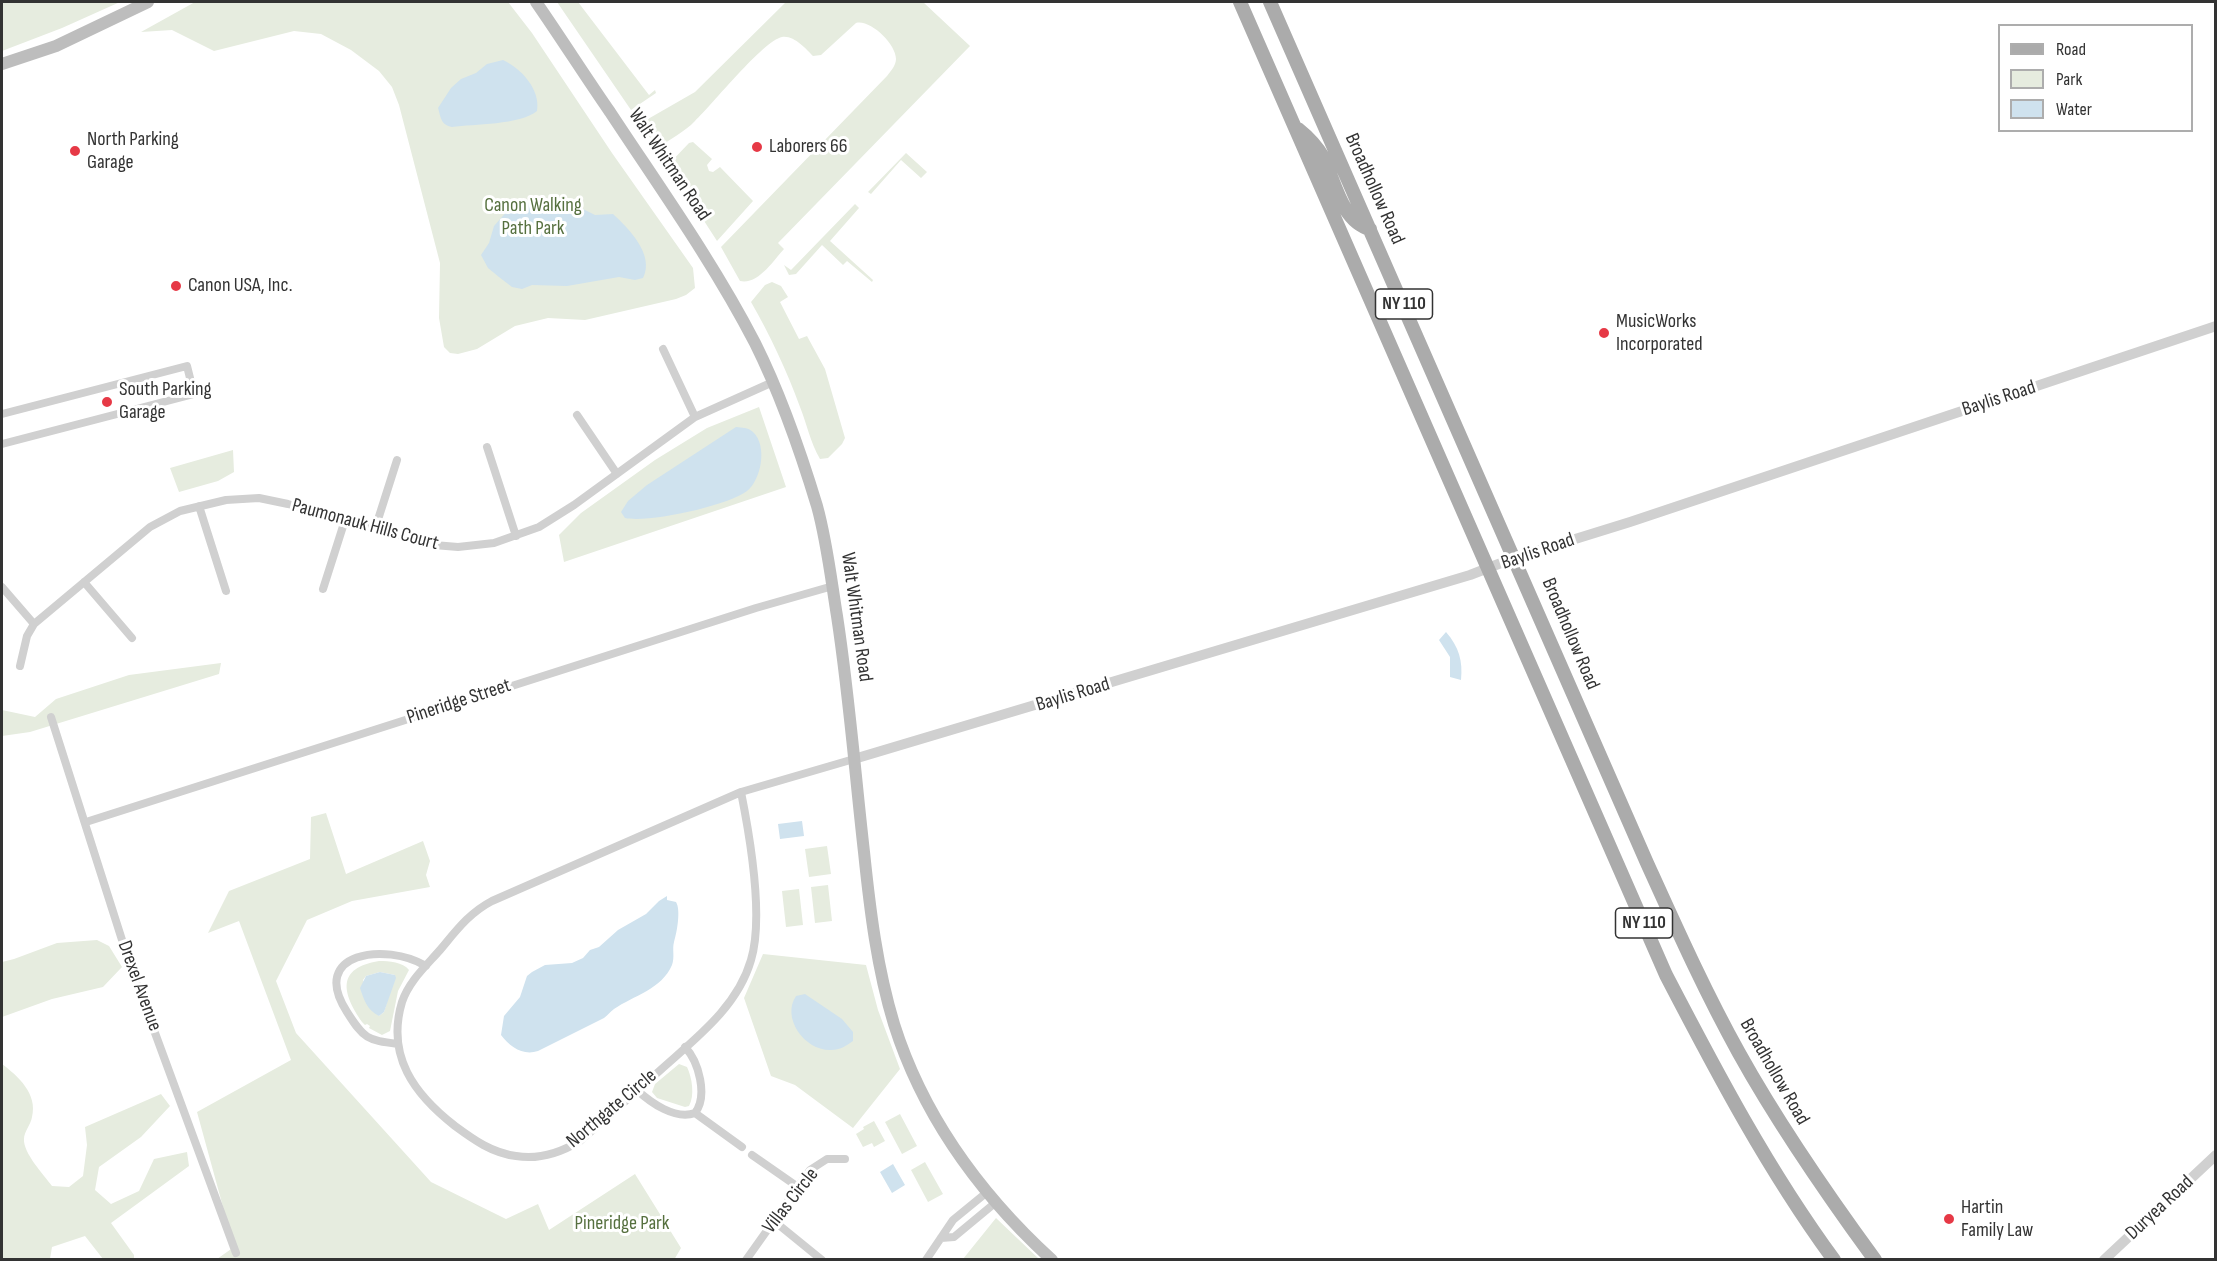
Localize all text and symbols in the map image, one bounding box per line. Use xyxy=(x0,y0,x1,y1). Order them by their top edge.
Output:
legend xyxy=(1998,24,2193,132)
text: Road xyxy=(2056,39,2086,60)
text: Park xyxy=(2056,69,2082,90)
text: Water xyxy=(2056,99,2092,120)
street label: Walt Whitman Road xyxy=(623,104,715,226)
place label: North Parking Garage xyxy=(87,128,179,175)
street label: Broadhollow Road xyxy=(1339,130,1409,248)
place label: Laborers 66 xyxy=(769,135,847,159)
marker: Laborers 66 xyxy=(750,140,764,154)
marker: North Parking Garage xyxy=(68,144,82,158)
park label: Canon Walking Path Park xyxy=(484,194,582,241)
place label: Canon USA, Inc. xyxy=(188,274,293,298)
marker: Canon USA, Inc. xyxy=(169,279,183,293)
road number: NY 110 xyxy=(1376,289,1432,319)
place label: MusicWorks Incorporated xyxy=(1616,310,1703,357)
marker: MusicWorks Incorporated xyxy=(1597,326,1611,340)
street label: Baylis Road xyxy=(1959,376,2039,422)
place label: South Parking Garage xyxy=(119,378,212,425)
marker: South Parking Garage xyxy=(100,395,114,409)
street label: Paumonauk Hills Court xyxy=(289,494,441,556)
street label: Baylis Road xyxy=(1498,528,1578,576)
street label: Walt Whitman Road xyxy=(835,551,877,683)
street label: Broadhollow Road xyxy=(1536,575,1604,693)
street label: Baylis Road xyxy=(1033,672,1113,718)
street label: Pineridge Street xyxy=(404,674,514,730)
road number: NY 110 xyxy=(1616,908,1672,938)
street label: Drexel Avenue xyxy=(112,938,166,1034)
street label: Broadhollow Road xyxy=(1734,1015,1814,1129)
street label: Northgate Circle xyxy=(562,1064,662,1154)
street label: Villas Circle xyxy=(758,1163,824,1239)
street label: Duryea Road xyxy=(2121,1171,2199,1245)
place label: Hartin Family Law xyxy=(1961,1196,2033,1243)
park label: Pineridge Park xyxy=(575,1212,669,1236)
marker: Hartin Family Law xyxy=(1942,1212,1956,1226)

